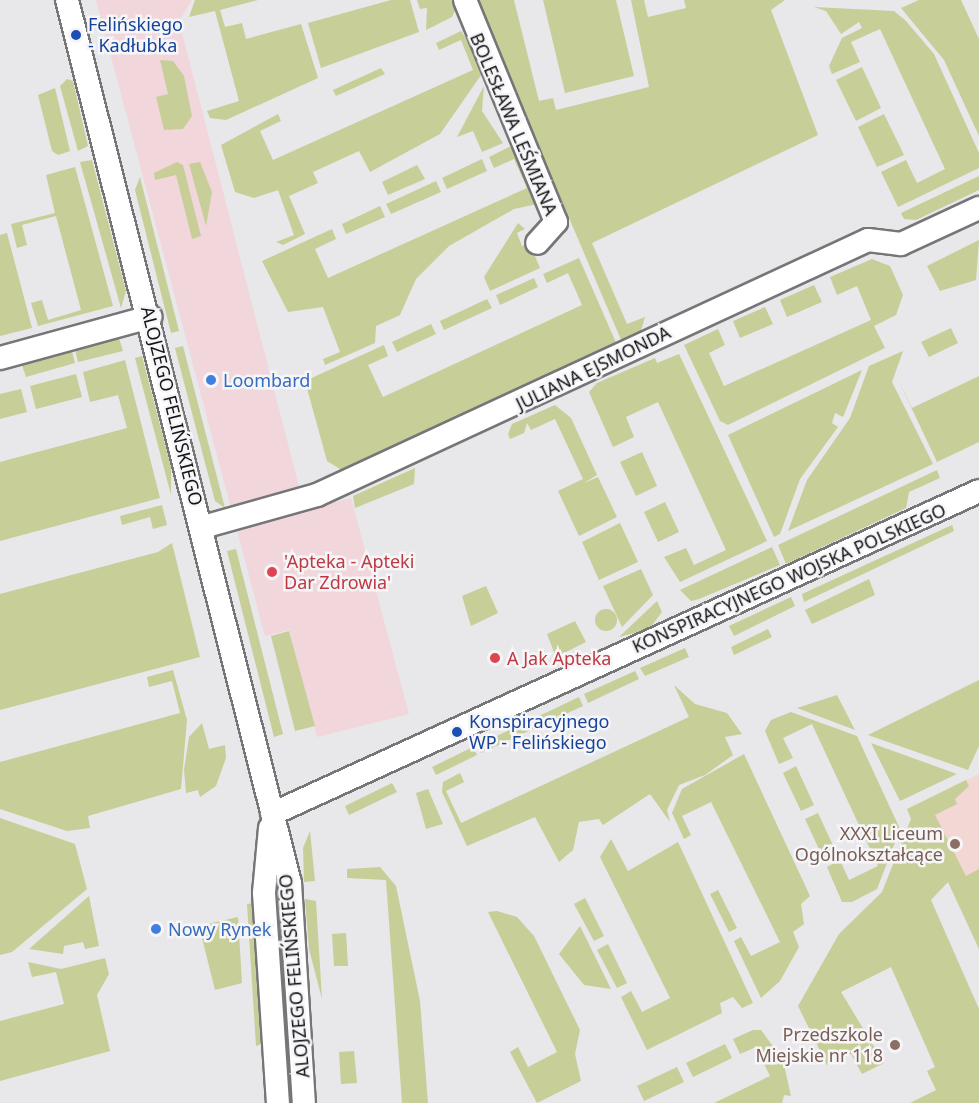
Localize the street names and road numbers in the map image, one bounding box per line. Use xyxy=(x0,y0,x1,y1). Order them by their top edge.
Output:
street label: BOLESŁAWA LEŚMIANA xyxy=(466,30,562,218)
street label: ALOJZEGO FELIŃSKIEGO xyxy=(137,304,207,508)
street label: JULIANA EJSMONDA xyxy=(512,321,674,415)
street label: KONSPIRACYJNEGO WOJSKA POLSKIEGO xyxy=(629,499,949,657)
street label: ALOJZEGO FELIŃSKIEGO xyxy=(274,873,314,1079)

